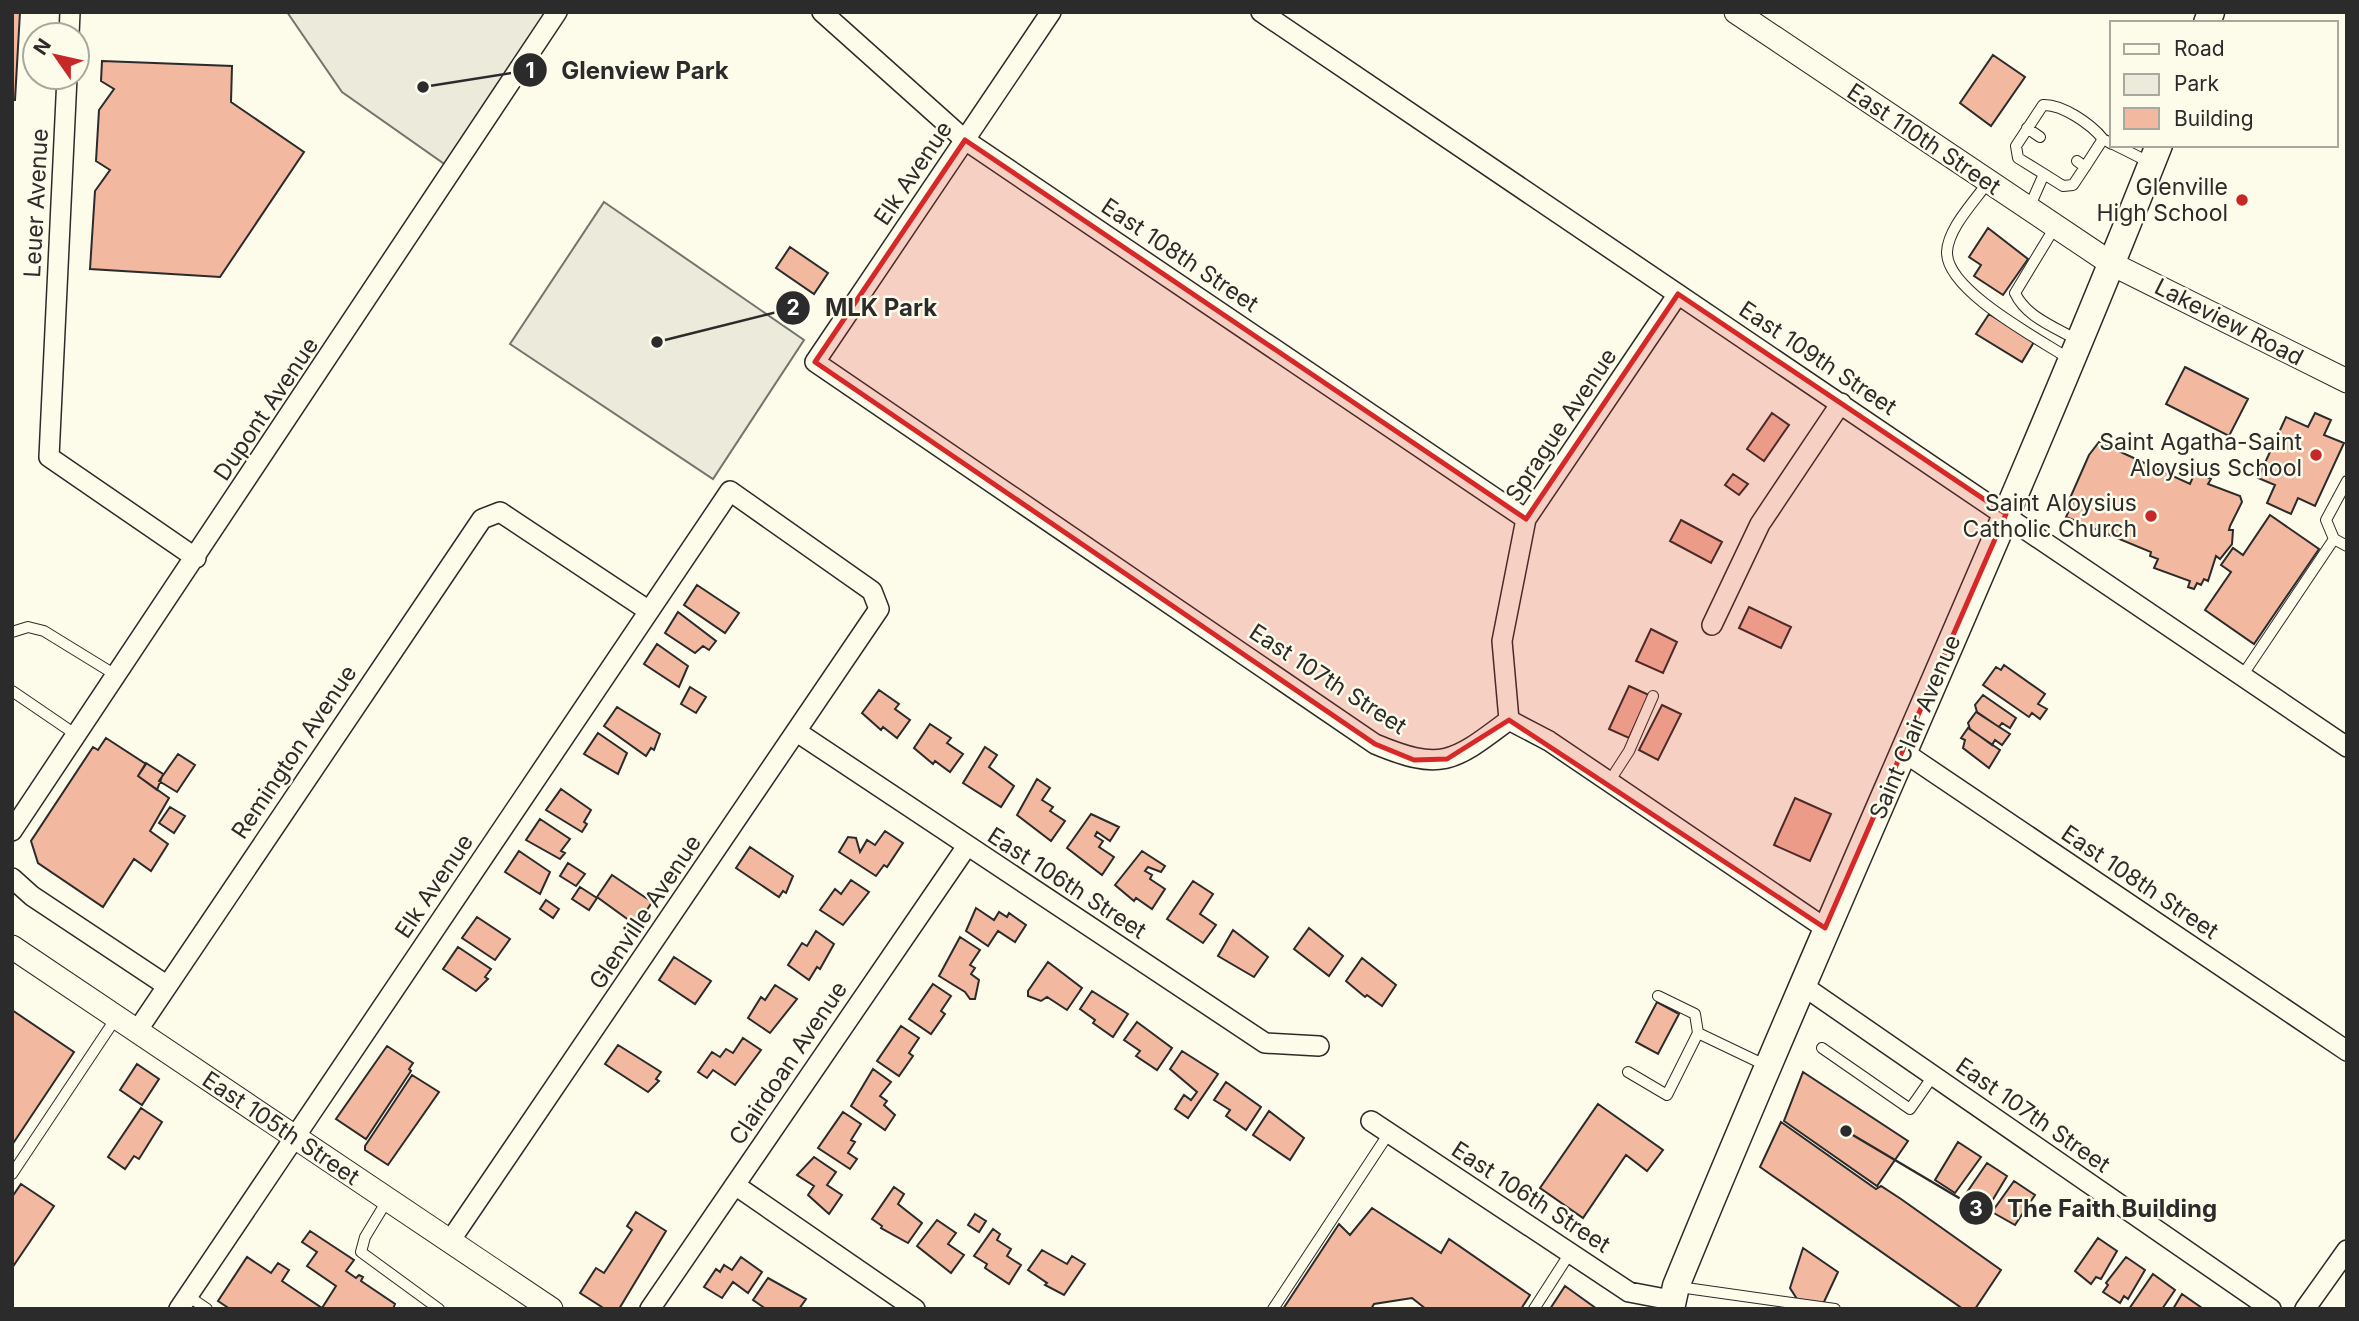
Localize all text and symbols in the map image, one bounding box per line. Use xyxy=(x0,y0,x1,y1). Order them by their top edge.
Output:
north arrow xyxy=(21,21,91,91)
legend xyxy=(2110,21,2338,147)
text: N xyxy=(29,34,56,59)
text: Road xyxy=(2174,36,2225,61)
callout: Glenview Park xyxy=(513,48,743,93)
text: Glenview Park xyxy=(561,56,729,85)
text: 1 xyxy=(525,58,535,83)
text: Park xyxy=(2174,71,2219,96)
street label: East 110th Street xyxy=(1842,77,2006,201)
text: Building xyxy=(2174,106,2254,131)
street label: Elk Avenue xyxy=(868,116,958,230)
street label: Leuer Avenue xyxy=(18,128,54,278)
place label: Glenville High School xyxy=(2097,173,2228,227)
street label: East 108th Street xyxy=(1096,192,1264,318)
marker: Glenville High School xyxy=(2234,192,2250,208)
street label: Lakeview Road xyxy=(2150,272,2308,372)
callout: MLK Park xyxy=(776,286,951,331)
text: MLK Park xyxy=(825,293,937,322)
text: 2 xyxy=(786,295,800,320)
street label: East 109th Street xyxy=(1734,295,1902,421)
street label: Dupont Avenue xyxy=(208,332,324,486)
street label: Sprague Avenue xyxy=(1499,343,1623,507)
place label: Saint Agatha-Saint Aloysius School xyxy=(2099,428,2302,482)
marker: Saint Agatha-Saint Aloysius School xyxy=(2308,447,2324,463)
place label: Saint Aloysius Catholic Church xyxy=(1963,489,2137,543)
marker: Saint Aloysius Catholic Church xyxy=(2143,508,2159,524)
street label: East 107th Street xyxy=(1244,618,1412,741)
street label: Saint Clair Avenue xyxy=(1864,631,1966,823)
street label: Remington Avenue xyxy=(226,660,362,844)
street label: East 108th Street xyxy=(2056,819,2224,945)
street label: East 106th Street xyxy=(982,821,1152,945)
street label: Elk Avenue xyxy=(389,829,479,943)
street label: Glenville Avenue xyxy=(583,830,707,994)
street label: Clairdoan Avenue xyxy=(723,976,853,1150)
street label: East 107th Street xyxy=(1951,1051,2116,1179)
street label: East 105th Street xyxy=(197,1065,365,1191)
street label: East 106th Street xyxy=(1446,1135,1616,1259)
callout: The Faith Building xyxy=(1958,1186,2231,1231)
text: The Faith Building xyxy=(2007,1194,2217,1223)
text: 3 xyxy=(1969,1196,1983,1221)

